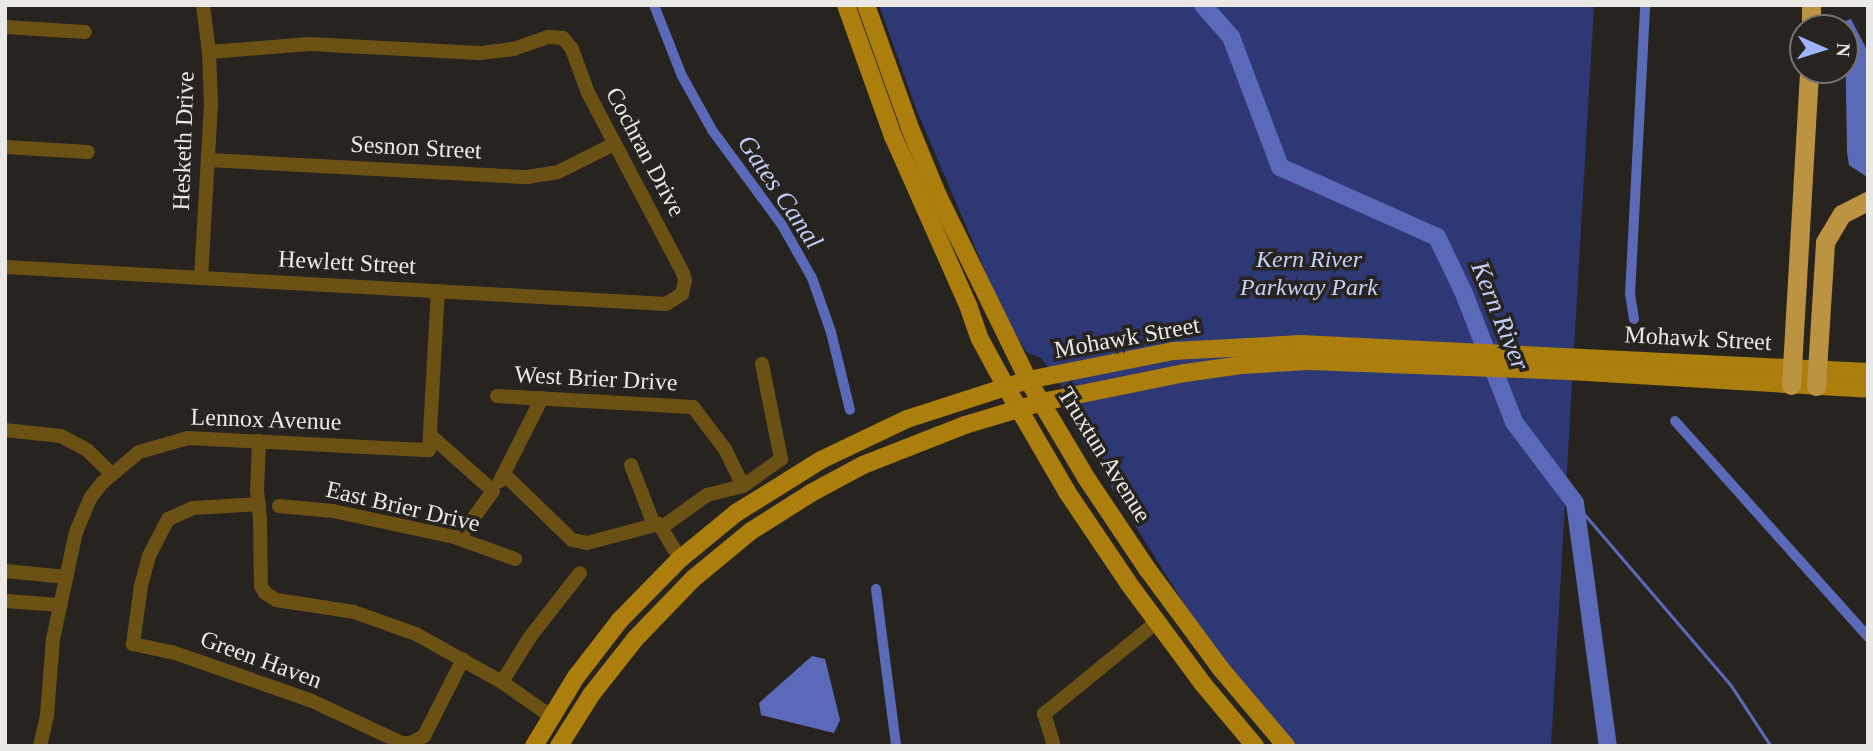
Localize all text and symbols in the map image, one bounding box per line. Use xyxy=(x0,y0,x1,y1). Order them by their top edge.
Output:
north arrow xyxy=(1789,14,1859,84)
text: N xyxy=(1833,43,1854,57)
street label: Hesketh Drive xyxy=(167,71,201,211)
street label: Cochran Drive xyxy=(599,83,691,221)
water label: Gates Canal xyxy=(731,129,829,255)
street label: Sesnon Street xyxy=(350,130,482,166)
street label: Hewlett Street xyxy=(277,245,417,281)
park label: Kern River Parkway Park xyxy=(1240,246,1378,302)
water label: Kern River xyxy=(1464,257,1536,375)
street label: Mohawk Street xyxy=(1052,311,1202,365)
street label: Mohawk Street xyxy=(1624,321,1772,357)
street label: West Brier Drive xyxy=(514,360,678,398)
street label: Truxtun Avenue xyxy=(1051,382,1157,528)
street label: Lennox Avenue xyxy=(189,403,343,437)
street label: East Brier Drive xyxy=(323,475,483,539)
street label: Green Haven xyxy=(196,625,326,695)

